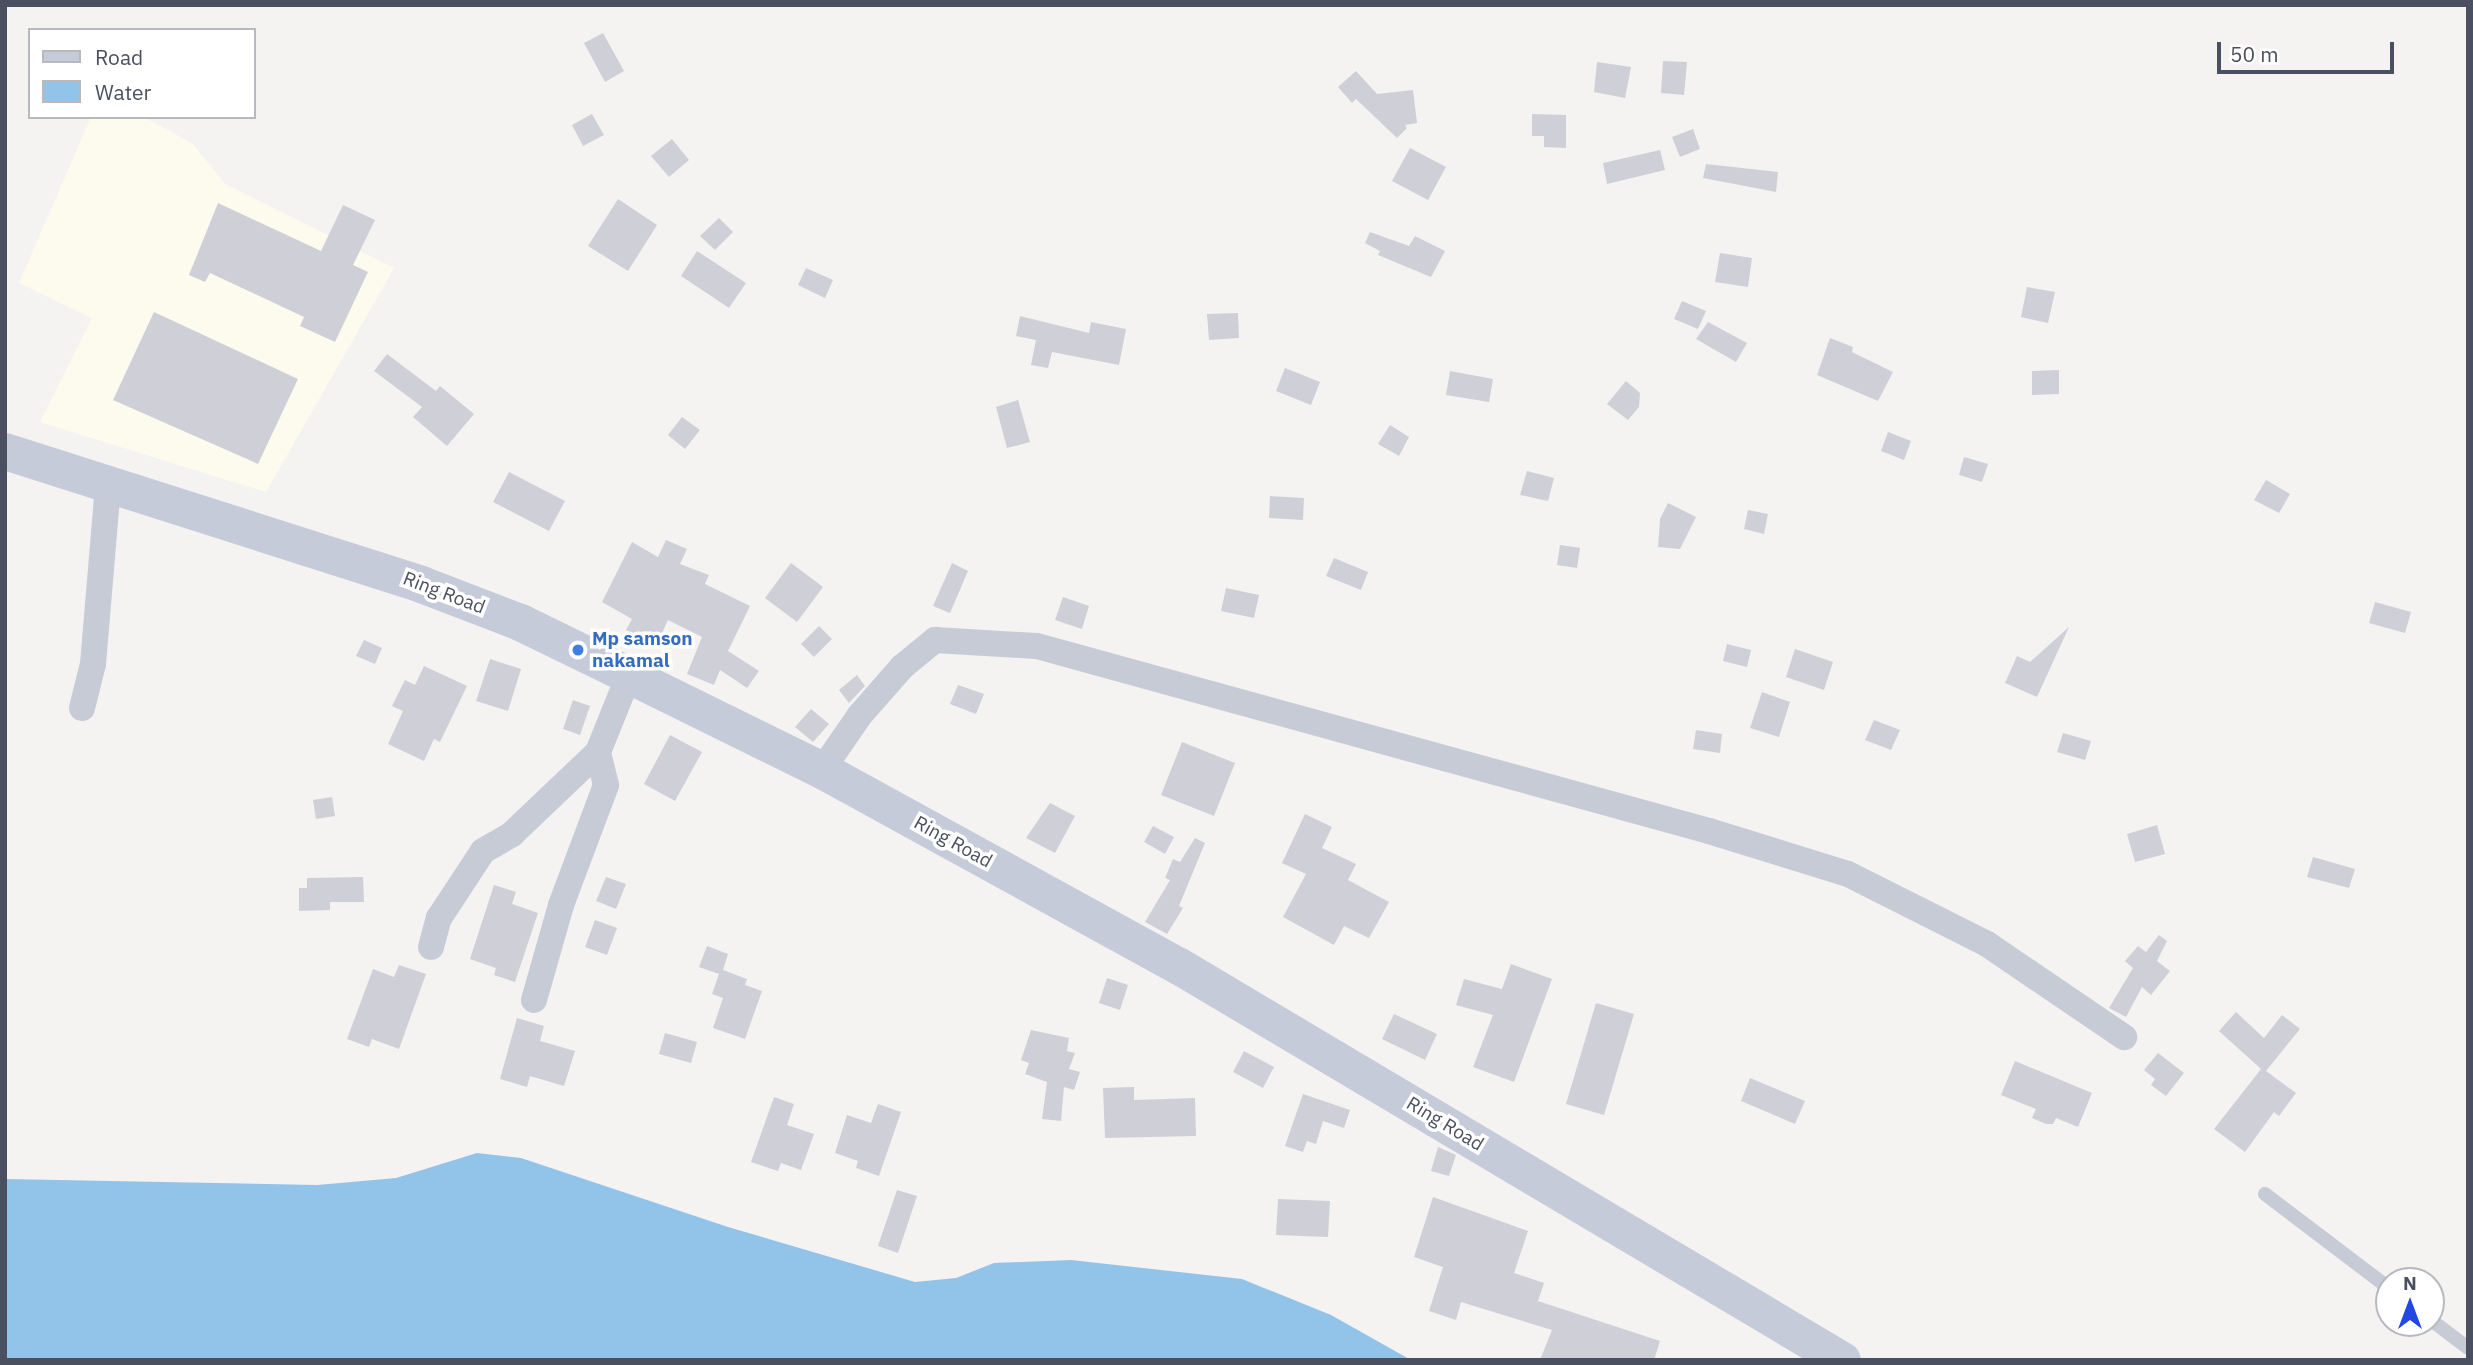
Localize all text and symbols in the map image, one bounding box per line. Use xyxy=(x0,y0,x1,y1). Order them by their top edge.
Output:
legend xyxy=(28,28,256,119)
scale bar xyxy=(2221,28,2398,72)
text: 50 m xyxy=(2230,40,2279,68)
text: Road xyxy=(95,43,143,71)
text: Water xyxy=(95,78,151,106)
street label: Ring Road xyxy=(400,567,488,619)
place label: Mp samson nakamal xyxy=(592,628,693,672)
marker: Mp samson nakamal xyxy=(570,642,586,658)
street label: Ring Road xyxy=(910,811,996,873)
street label: Ring Road xyxy=(1402,1092,1488,1156)
north arrow xyxy=(2375,1267,2445,1337)
text: N xyxy=(2403,1271,2417,1295)

